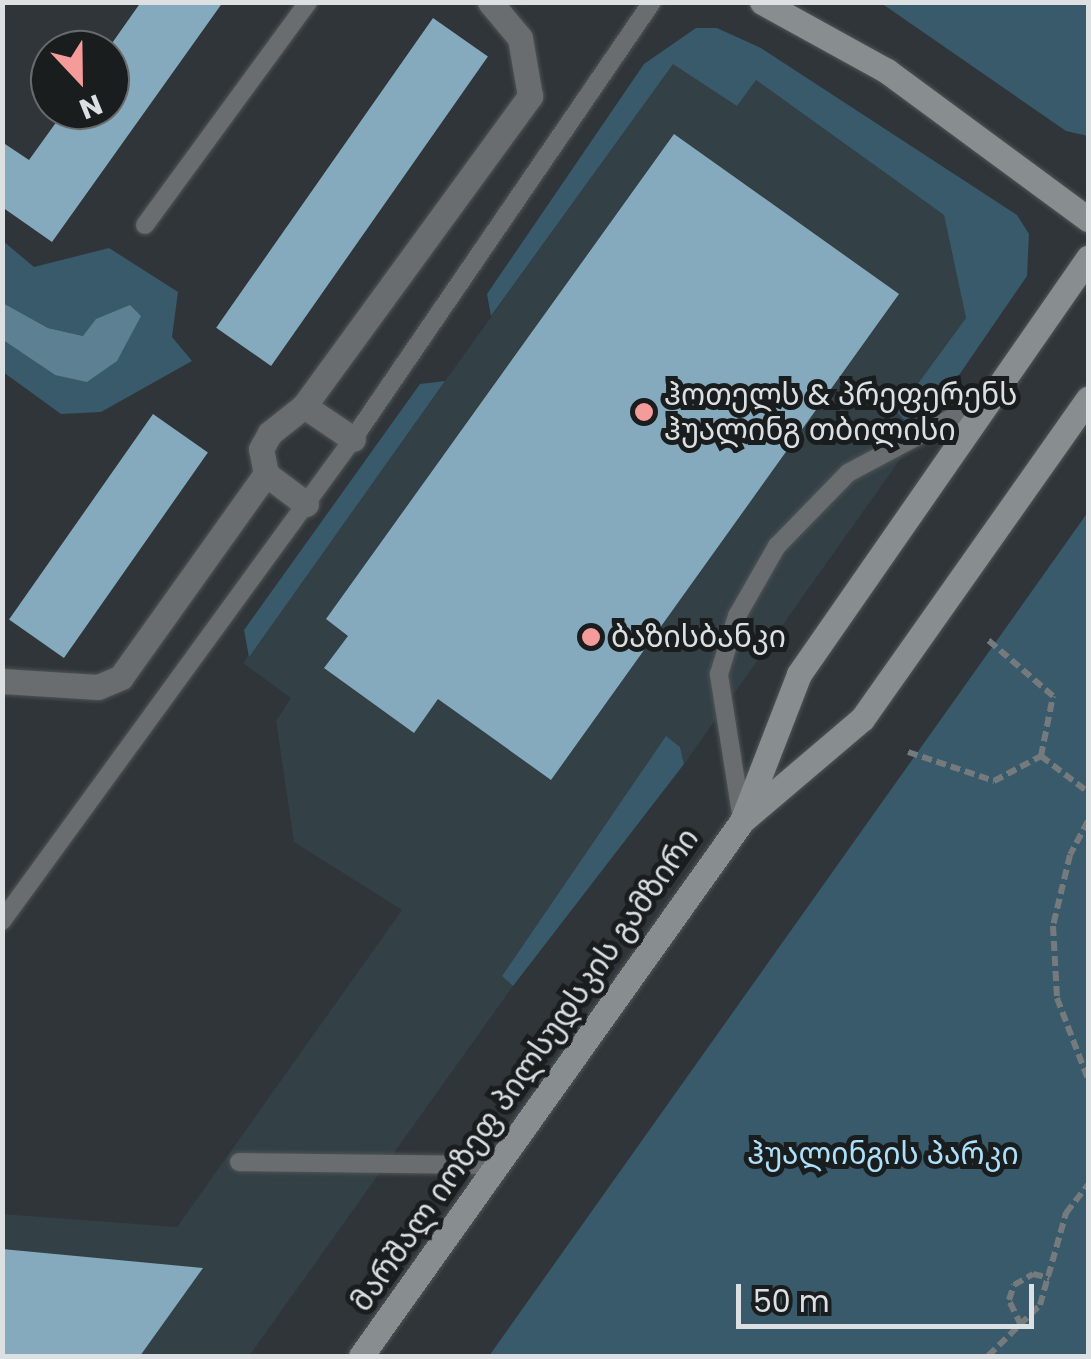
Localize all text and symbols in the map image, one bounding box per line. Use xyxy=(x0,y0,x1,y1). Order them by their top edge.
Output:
north arrow xyxy=(30,30,130,130)
text: N xyxy=(74,84,108,128)
place label: ჰოთელს & პრეფერენს ჰუალინგ თბილისი xyxy=(664,377,1017,448)
marker: ჰოთელს & პრეფერენს ჰუალინგ თბილისი xyxy=(633,401,655,423)
place label: ბაზისბანკი xyxy=(611,619,786,655)
marker: ბაზისბანკი xyxy=(580,626,602,648)
street label: მარშალ იოზეფ პილსუდსკის გამზირი xyxy=(343,822,707,1318)
park label: ჰუალინგის პარკი xyxy=(747,1136,1019,1172)
scale bar xyxy=(741,1264,1038,1326)
text: 50 m xyxy=(753,1280,830,1323)

